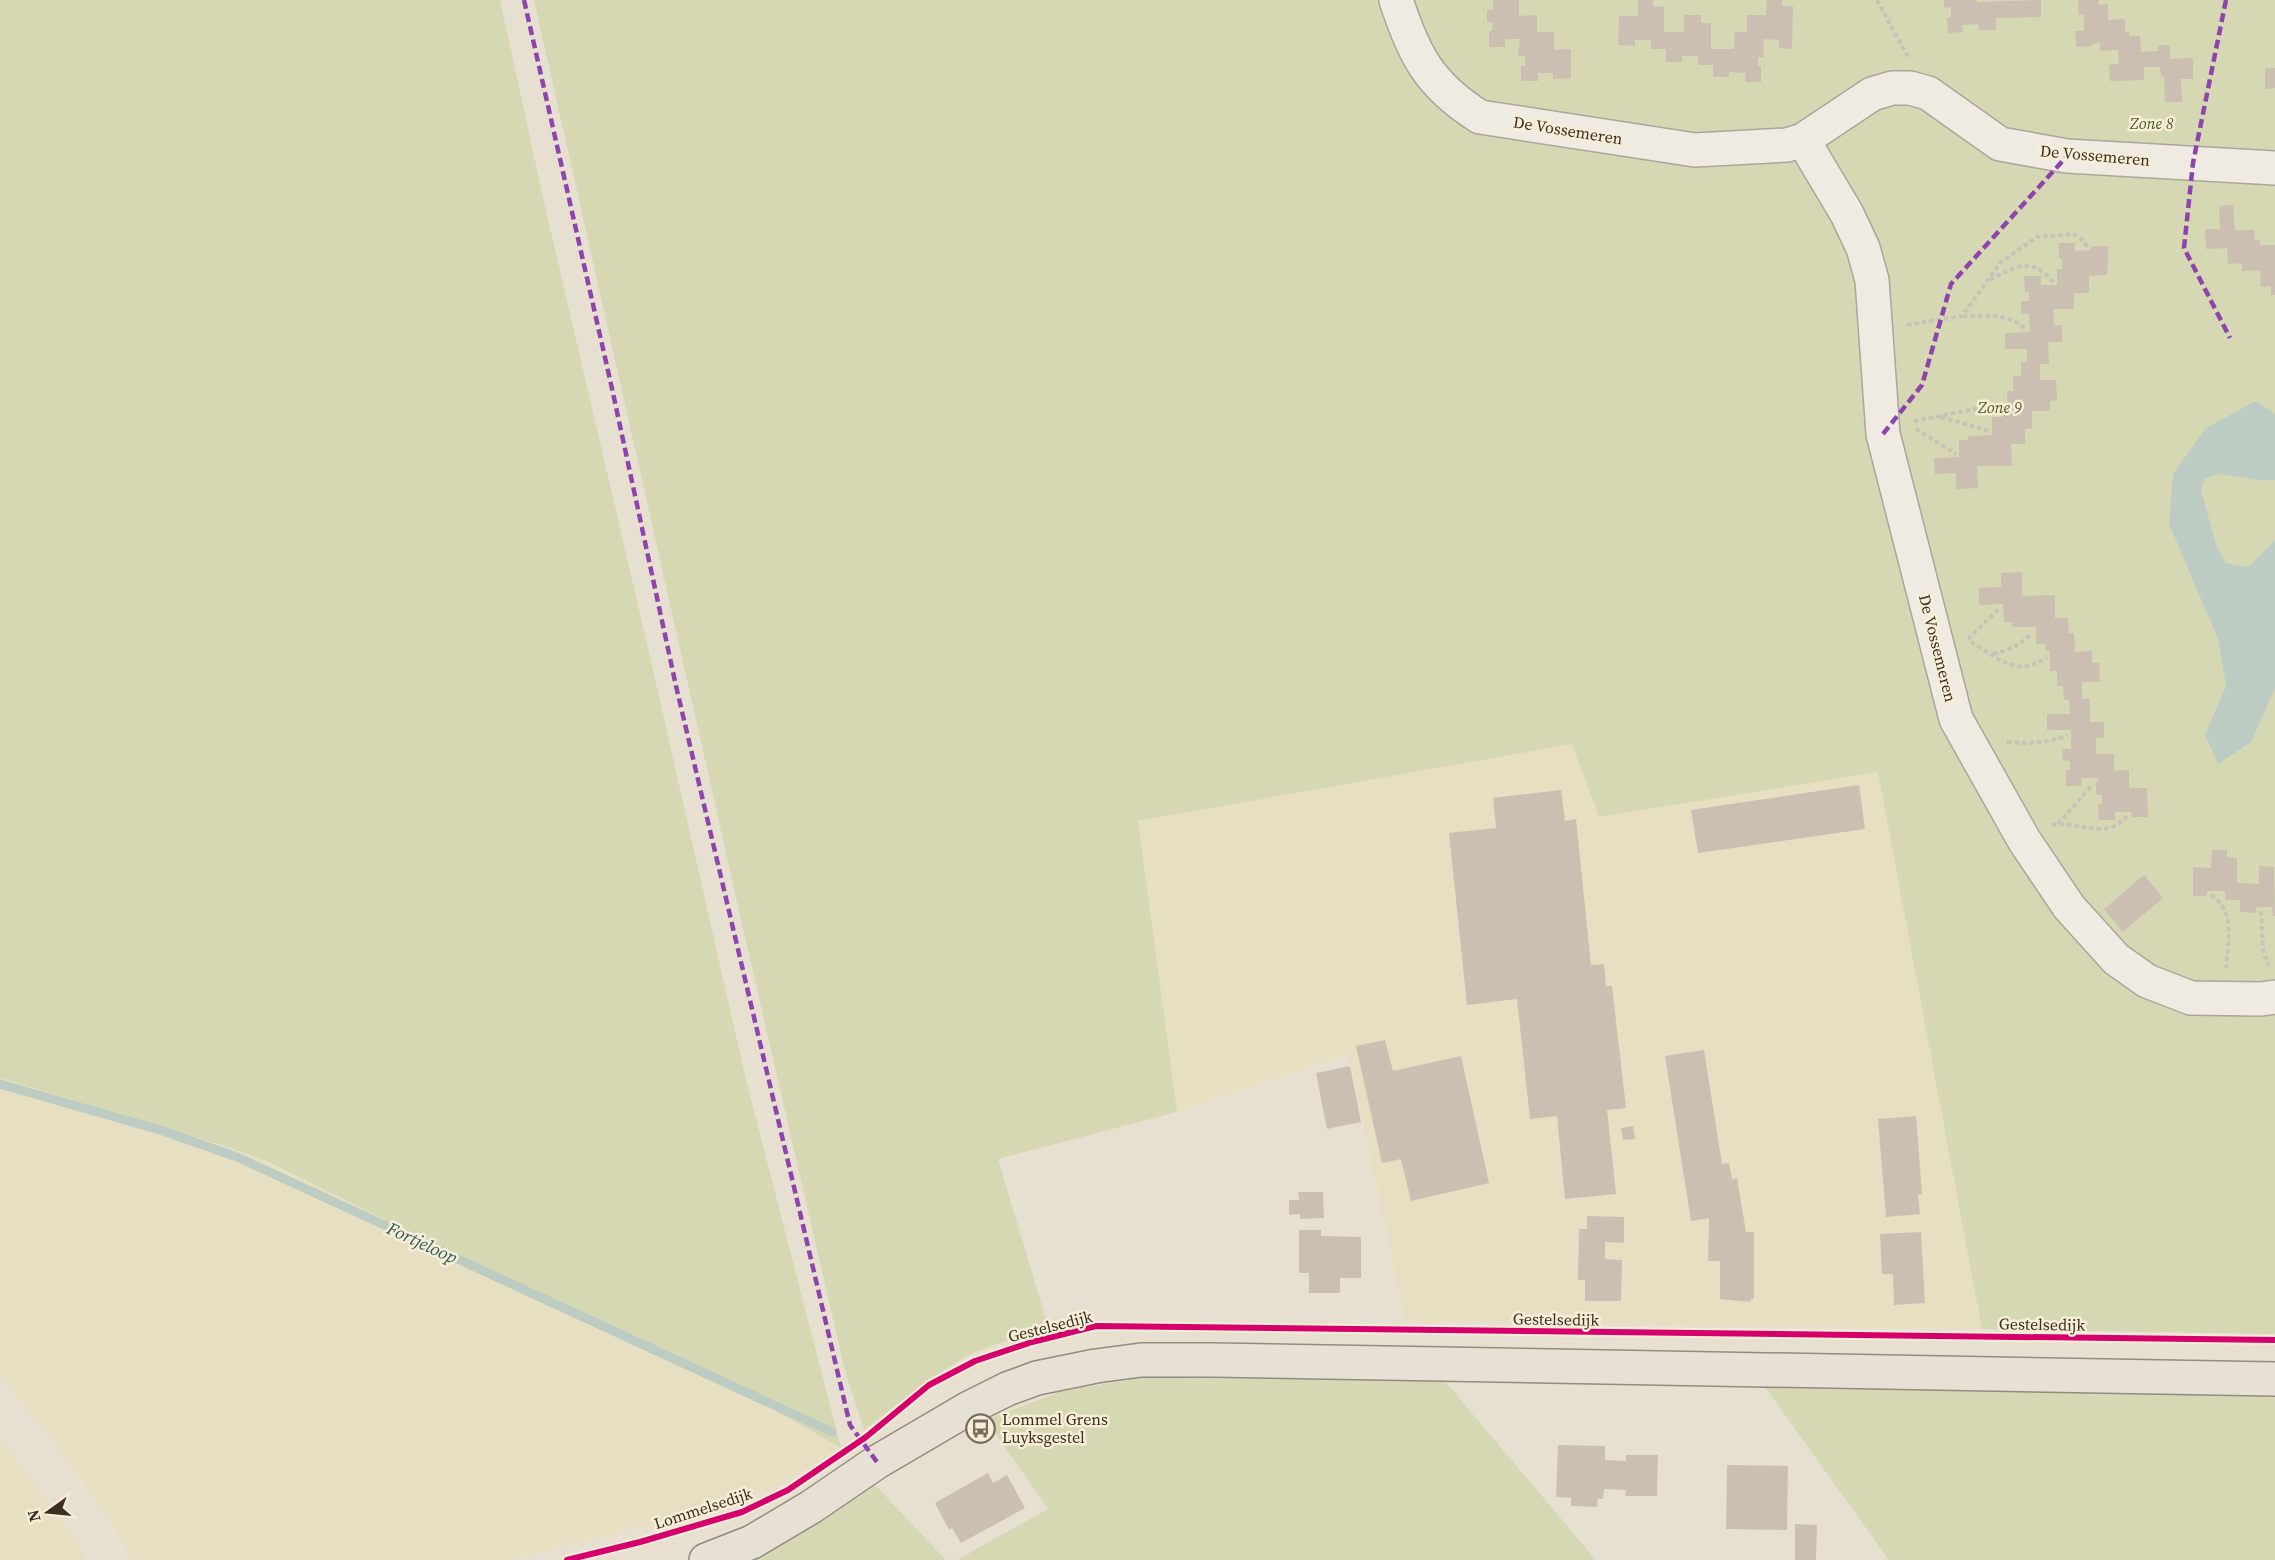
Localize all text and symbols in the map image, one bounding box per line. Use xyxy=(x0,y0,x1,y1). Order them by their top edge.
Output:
street label: De Vossemeren xyxy=(1512,111,1624,150)
park label: Zone 8 xyxy=(2129,112,2174,134)
street label: De Vossemeren xyxy=(2039,139,2151,171)
park label: Zone 9 xyxy=(1977,396,2022,418)
street label: De Vossemeren xyxy=(1914,592,1962,704)
water label: Fortjeloop xyxy=(382,1215,461,1270)
street label: Gestelsedijk xyxy=(1006,1305,1095,1347)
street label: Gestelsedijk xyxy=(1513,1307,1599,1331)
street label: Gestelsedijk xyxy=(1999,1312,2085,1336)
place label: Lommel Grens Luyksgestel xyxy=(1002,1408,1108,1448)
bus stop icon: Lommel Grens Luyksgestel xyxy=(965,1412,997,1444)
north arrow xyxy=(18,1482,78,1542)
street label: Lommelsedijk xyxy=(651,1482,755,1534)
text: N xyxy=(21,1507,46,1524)

